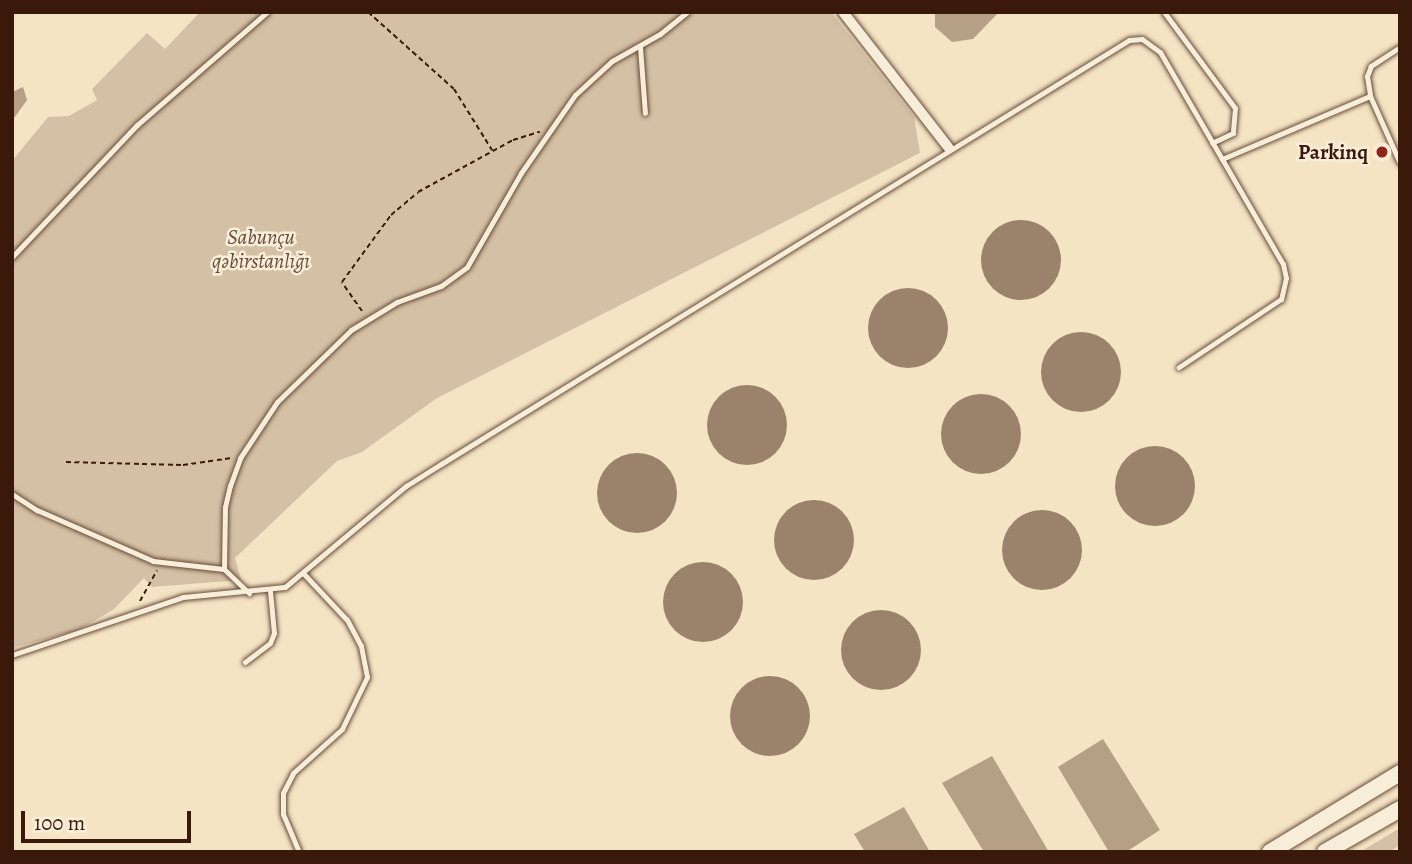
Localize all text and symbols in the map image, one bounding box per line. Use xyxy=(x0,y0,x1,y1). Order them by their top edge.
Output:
place label: Parkinq xyxy=(1298,139,1368,165)
marker: Parkinq xyxy=(1374,144,1390,160)
park label: Sabunçu qəbirstanlığı xyxy=(212,224,310,274)
scale bar xyxy=(24,798,194,842)
text: 100 m xyxy=(34,809,85,837)

